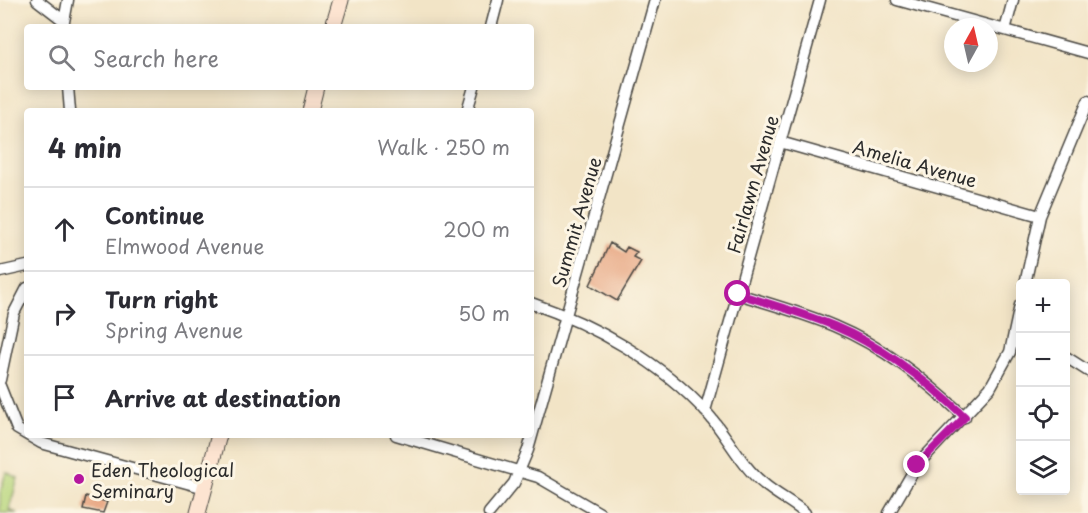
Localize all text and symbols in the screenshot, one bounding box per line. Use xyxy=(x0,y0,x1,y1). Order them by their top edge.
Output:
north arrow xyxy=(944,18,998,72)
search box xyxy=(24,24,534,90)
icon: search xyxy=(45,41,78,74)
text: Search here xyxy=(93,41,219,74)
street label: Fairlawn Avenue xyxy=(719,111,785,256)
text: 4 min xyxy=(48,128,122,167)
text: Walk · 250 m xyxy=(377,132,510,162)
street label: Amelia Avenue xyxy=(850,132,980,194)
street label: Summit Avenue xyxy=(544,153,608,291)
text: Continue xyxy=(105,198,204,231)
icon: ahead xyxy=(48,213,81,246)
text: 200 m xyxy=(443,214,510,244)
text: Elmwood Avenue xyxy=(105,231,264,261)
map controls xyxy=(1016,279,1070,495)
button: + xyxy=(1016,279,1070,333)
route start xyxy=(724,280,750,306)
text: Turn right xyxy=(105,282,218,315)
icon: right xyxy=(48,297,81,330)
text: 50 m xyxy=(458,298,510,328)
text: Spring Avenue xyxy=(105,315,243,345)
button: − xyxy=(1016,333,1070,387)
icon: arrive xyxy=(48,381,81,414)
text: Arrive at destination xyxy=(105,381,341,414)
button: locate xyxy=(1016,387,1070,441)
button: layers xyxy=(1016,441,1070,495)
route end xyxy=(903,451,929,477)
place label: Eden Theological Seminary xyxy=(91,456,234,504)
marker: Eden Theological Seminary xyxy=(72,472,86,486)

